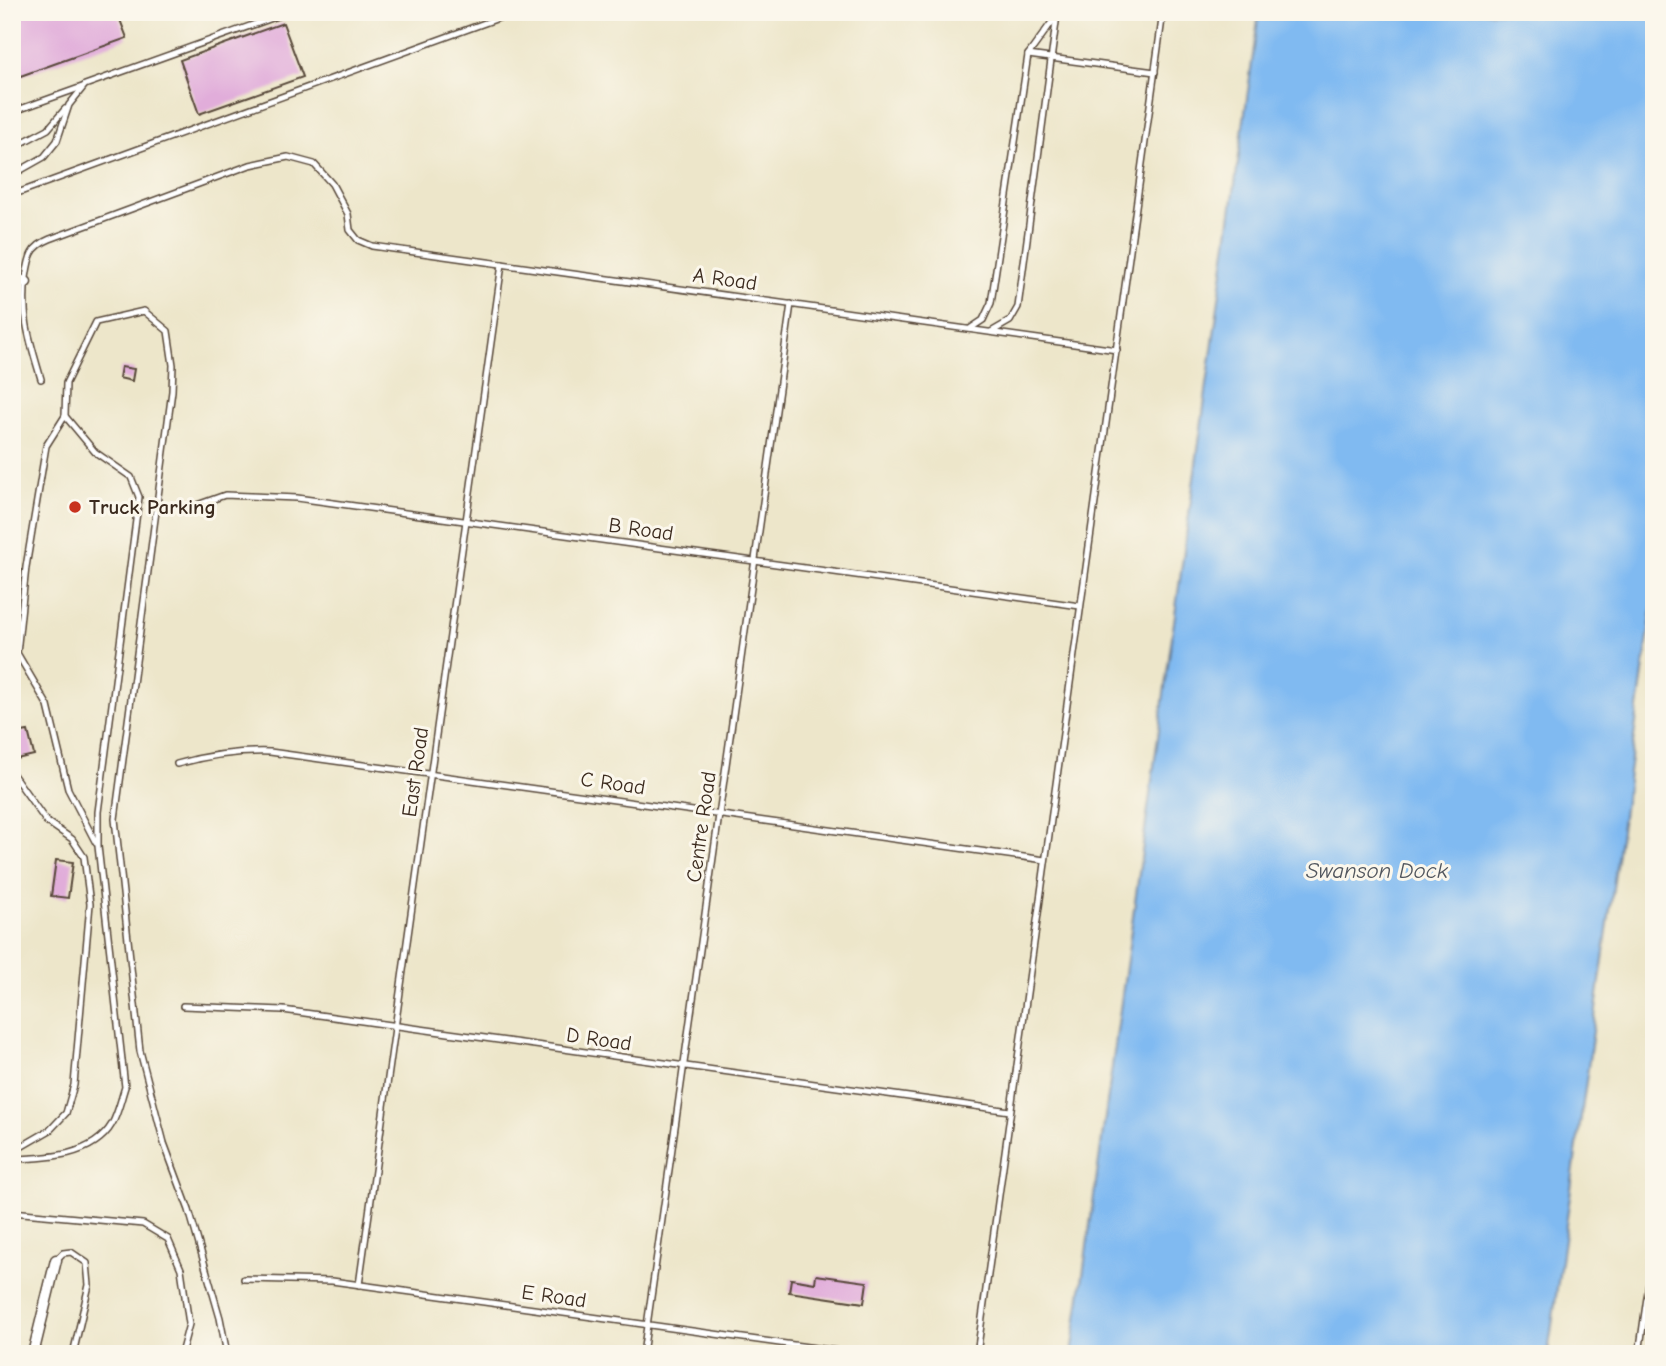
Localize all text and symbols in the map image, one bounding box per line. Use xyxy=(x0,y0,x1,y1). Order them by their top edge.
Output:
street label: A Road xyxy=(691,263,759,295)
place label: Truck Parking xyxy=(89,495,216,519)
marker: Truck Parking xyxy=(67,499,83,515)
street label: B Road xyxy=(607,513,675,545)
street label: East Road xyxy=(397,725,433,819)
street label: C Road xyxy=(579,767,647,799)
street label: Centre Road xyxy=(681,770,721,884)
water label: Swanson Dock xyxy=(1306,857,1449,884)
street label: D Road xyxy=(565,1023,633,1055)
street label: E Road xyxy=(520,1280,588,1312)

